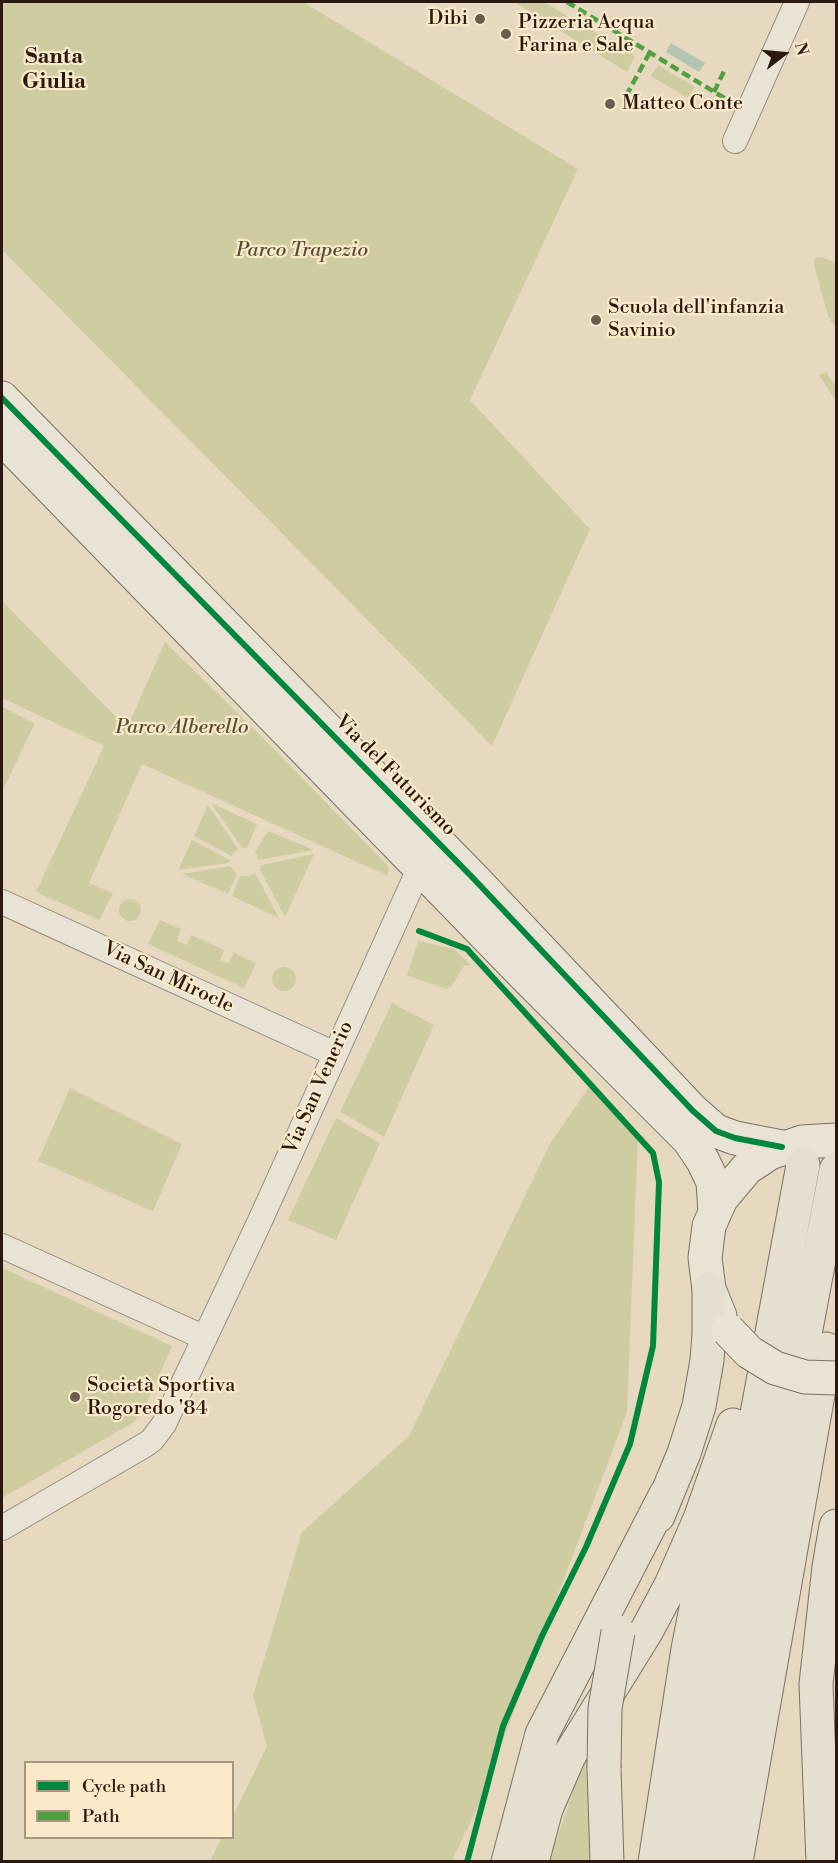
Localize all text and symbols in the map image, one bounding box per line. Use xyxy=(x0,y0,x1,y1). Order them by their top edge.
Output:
place label: Dibi xyxy=(428,7,468,31)
place label: Pizzeria Acqua Farina e Sale xyxy=(518,11,655,58)
marker: Dibi xyxy=(473,12,487,26)
north arrow xyxy=(754,24,814,84)
marker: Pizzeria Acqua Farina e Sale xyxy=(499,27,513,41)
text: N xyxy=(790,40,813,58)
district label: Santa Giulia xyxy=(22,45,86,96)
place label: Matteo Conte xyxy=(622,92,743,116)
marker: Matteo Conte xyxy=(603,97,617,111)
park label: Parco Trapezio xyxy=(236,239,368,263)
place label: Scuola dell'infanzia Savinio xyxy=(608,296,784,343)
marker: Scuola dell'infanzia Savinio xyxy=(589,313,603,327)
street label: Via del Futurismo xyxy=(329,710,461,842)
park label: Parco Alberello xyxy=(116,716,248,740)
street label: Via San Mirocle xyxy=(99,937,237,1019)
street label: Via San Venerio xyxy=(279,1018,359,1158)
place label: Società Sportiva Rogoredo '84 xyxy=(87,1374,235,1421)
marker: Società Sportiva Rogoredo '84 xyxy=(68,1390,82,1404)
legend xyxy=(24,1761,234,1839)
text: Cycle path xyxy=(82,1775,166,1798)
text: Path xyxy=(82,1805,120,1828)

